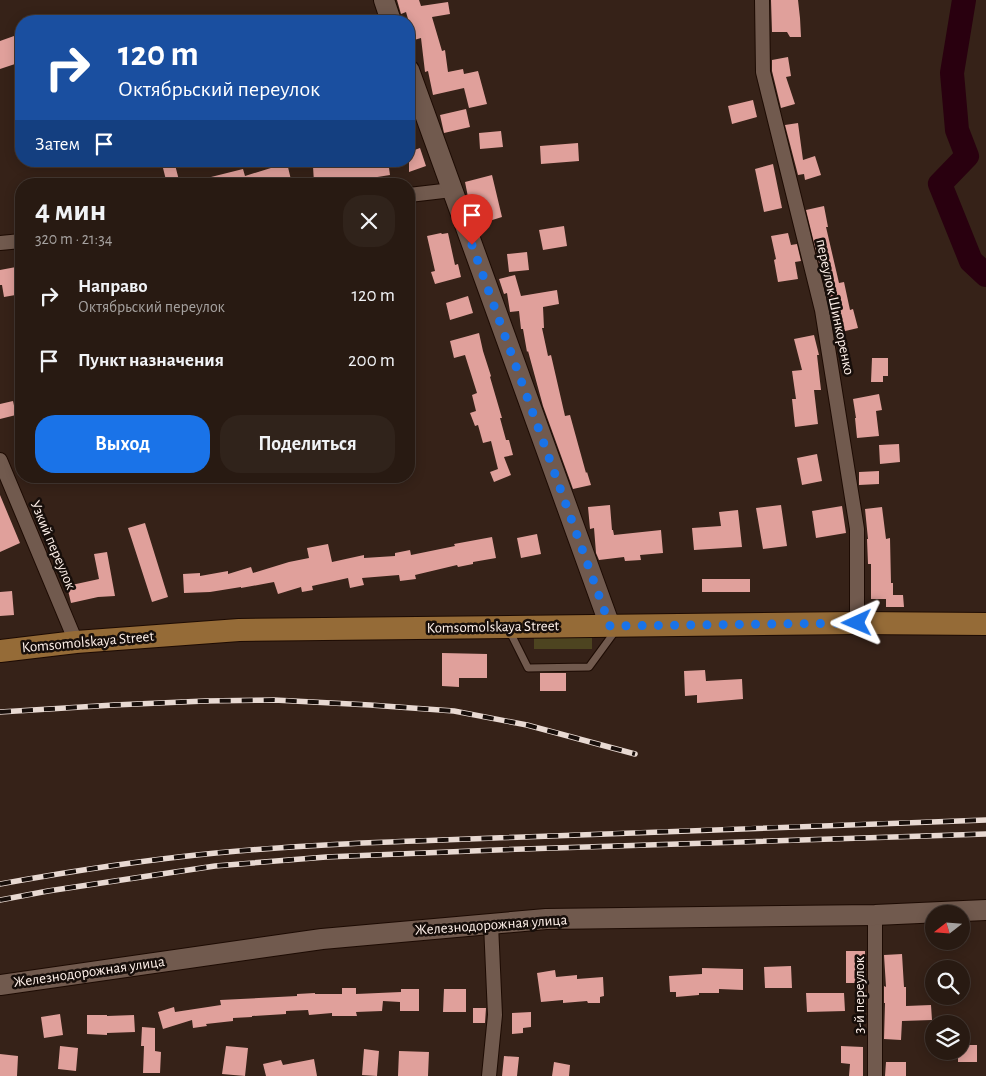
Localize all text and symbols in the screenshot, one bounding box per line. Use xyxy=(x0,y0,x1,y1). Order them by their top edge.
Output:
icon: right xyxy=(35,35,100,100)
text: 120 m xyxy=(118,37,199,72)
text: Октябрьский переулок xyxy=(118,78,320,100)
icon: arrive xyxy=(90,130,118,158)
text: Затем xyxy=(35,135,80,154)
pin xyxy=(451,194,493,245)
button: close xyxy=(343,195,395,247)
text: 4 мин xyxy=(35,196,106,226)
icon: arrive xyxy=(458,201,486,229)
text: 320 m · 21:34 xyxy=(35,231,112,247)
street label: переулок Шинкоренко xyxy=(813,238,857,376)
text: Направо xyxy=(78,277,148,296)
icon: right xyxy=(35,282,63,310)
text: 120 m xyxy=(351,286,395,305)
text: Октябрьский переулок xyxy=(78,299,225,315)
icon: arrive xyxy=(35,347,63,375)
text: Пункт назначения xyxy=(78,351,224,370)
text: 200 m xyxy=(348,351,395,370)
button: Выход xyxy=(35,415,210,473)
button: Поделиться xyxy=(220,415,395,473)
street label: Узкий переулок xyxy=(27,498,79,592)
position arrow xyxy=(830,596,882,648)
street label: Komsomolskaya Street xyxy=(427,618,560,636)
street label: Komsomolskaya Street xyxy=(21,629,155,655)
north arrow xyxy=(925,905,970,950)
map controls xyxy=(925,905,970,1060)
street label: Железнодорожная улица xyxy=(414,912,568,938)
street label: Железнодорожная улица xyxy=(12,954,166,990)
street label: 3-й переулок xyxy=(852,956,867,1034)
button: search xyxy=(925,960,970,1005)
button: layers xyxy=(925,1015,970,1060)

